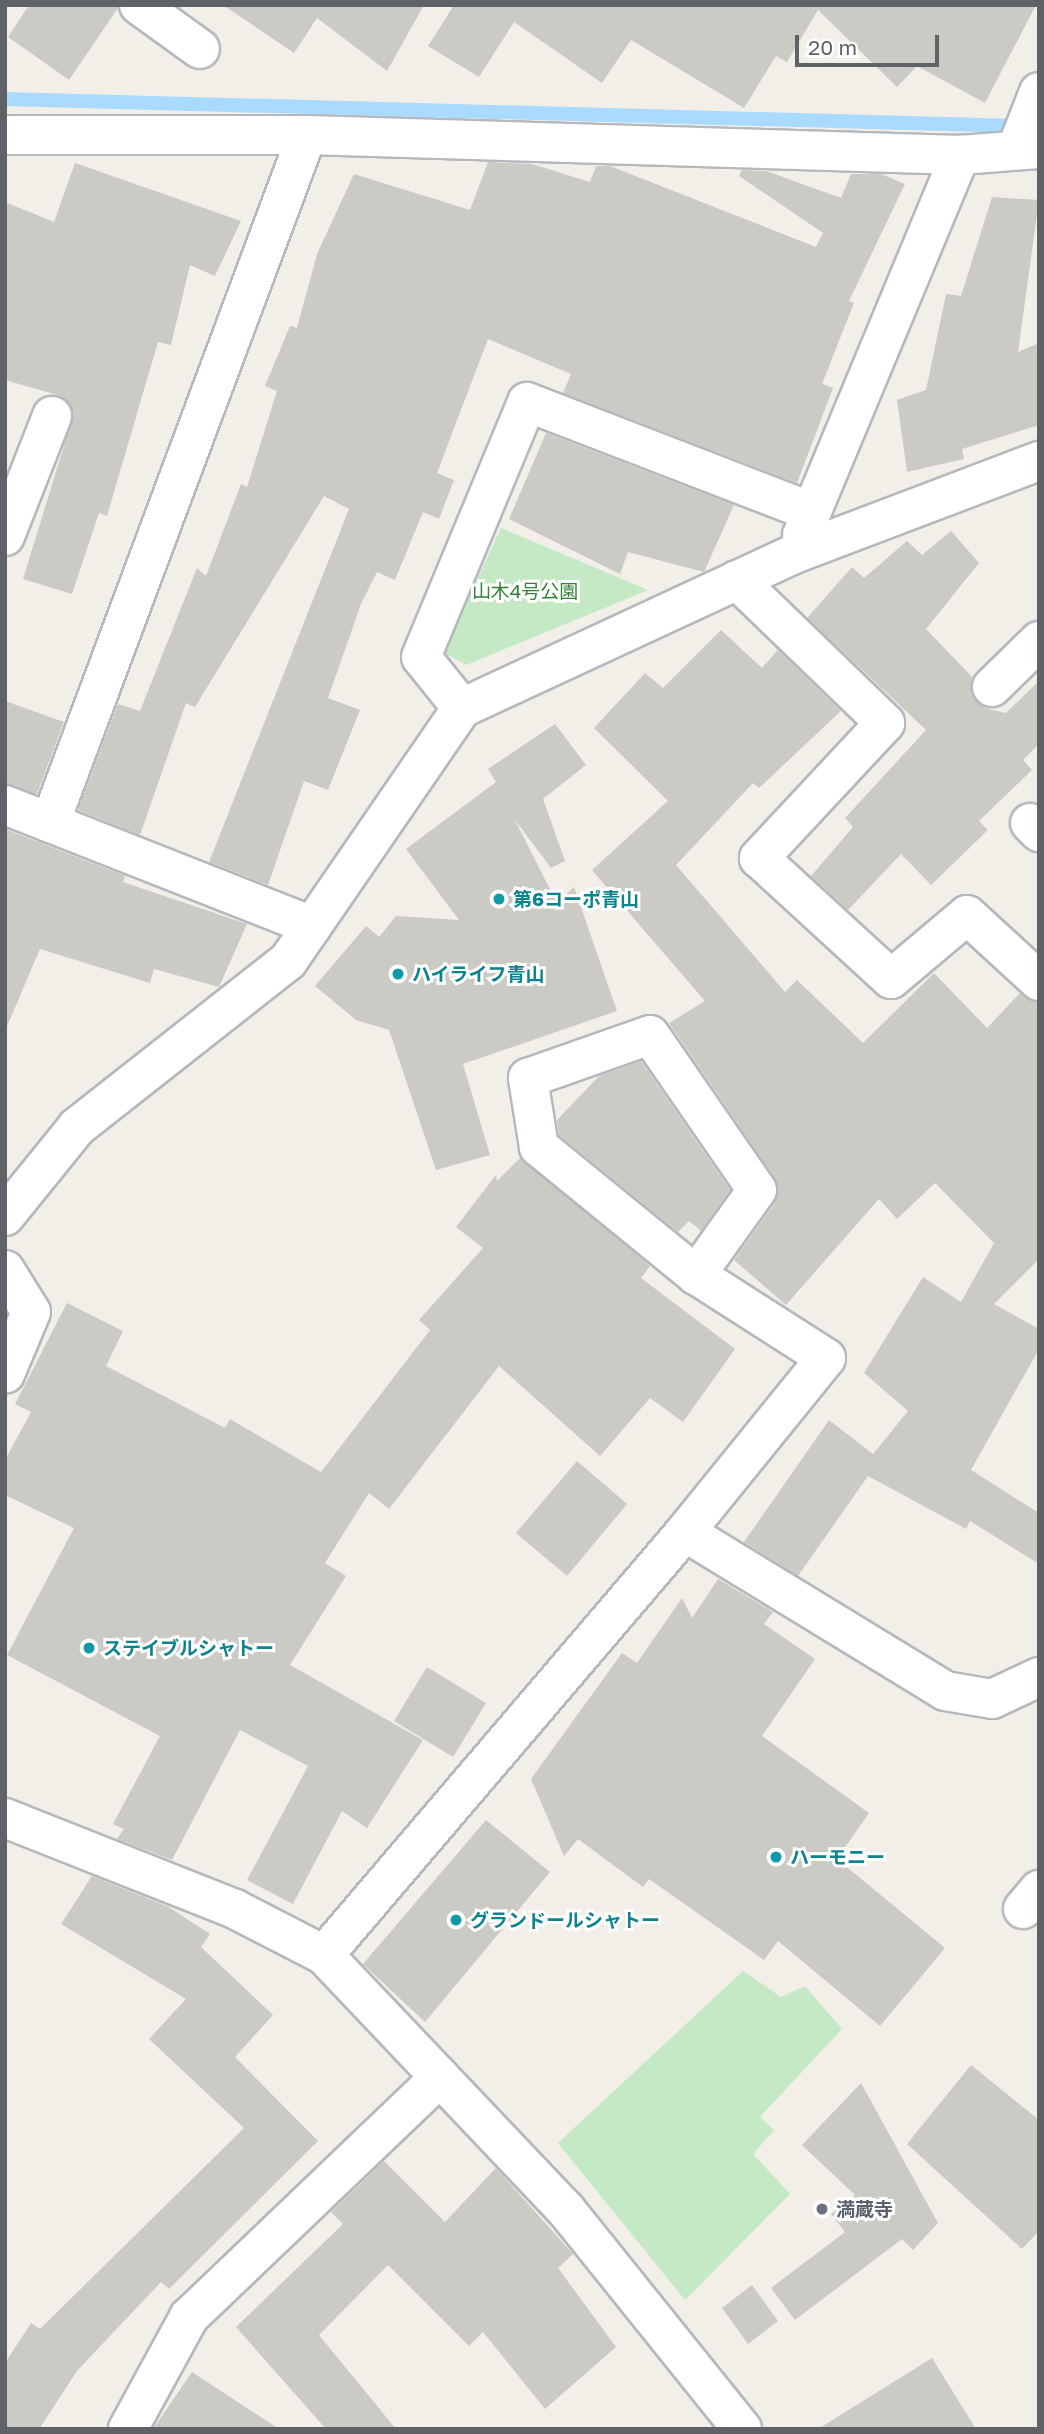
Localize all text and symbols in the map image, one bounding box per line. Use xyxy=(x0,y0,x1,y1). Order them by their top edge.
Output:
scale bar xyxy=(799,21,942,65)
text: 20 m xyxy=(808,34,857,60)
park label: 山木4号公園 xyxy=(472,580,578,602)
place label: 第6コーポ青山 xyxy=(513,888,639,910)
marker: 第6コーポ青山 xyxy=(491,891,507,907)
place label: ハイライフ青山 xyxy=(412,963,545,985)
marker: ハイライフ青山 xyxy=(390,966,406,982)
place label: ステイブルシャトー xyxy=(103,1637,274,1659)
marker: ステイブルシャトー xyxy=(81,1640,97,1656)
place label: ハーモニー xyxy=(790,1846,885,1868)
marker: ハーモニー xyxy=(768,1849,784,1865)
place label: グランドールシャトー xyxy=(470,1909,660,1931)
marker: グランドールシャトー xyxy=(448,1912,464,1928)
place label: 満蔵寺 xyxy=(836,2198,893,2220)
marker: 満蔵寺 xyxy=(814,2201,830,2217)

